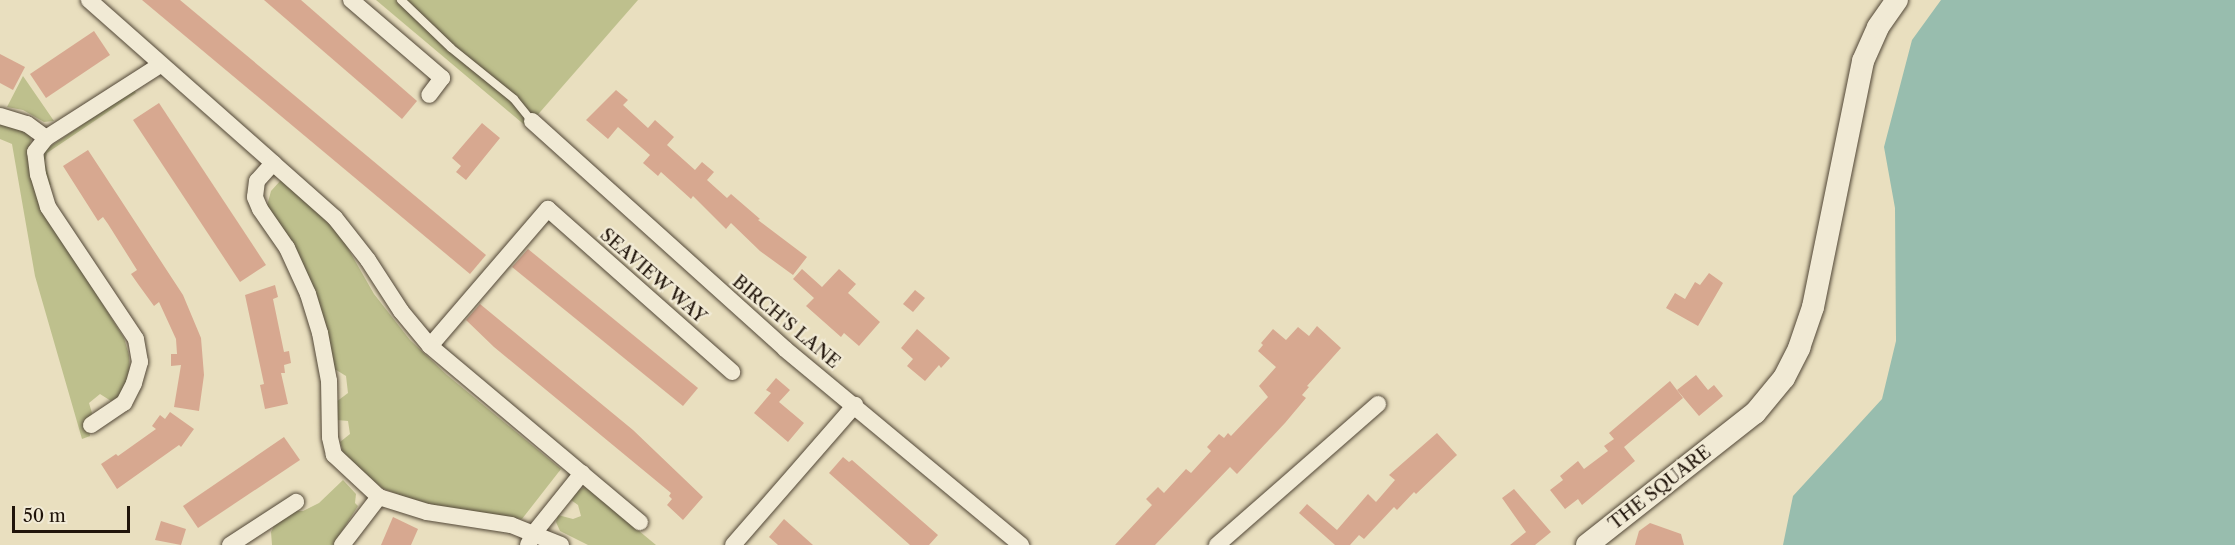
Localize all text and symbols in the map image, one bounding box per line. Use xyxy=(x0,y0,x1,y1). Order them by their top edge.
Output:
street label: SEAVIEW WAY xyxy=(595,224,711,328)
street label: BIRCH'S LANE xyxy=(728,271,844,373)
street label: THE SQUARE xyxy=(1605,441,1715,535)
scale bar xyxy=(15,494,134,532)
text: 50 m xyxy=(23,505,66,527)

